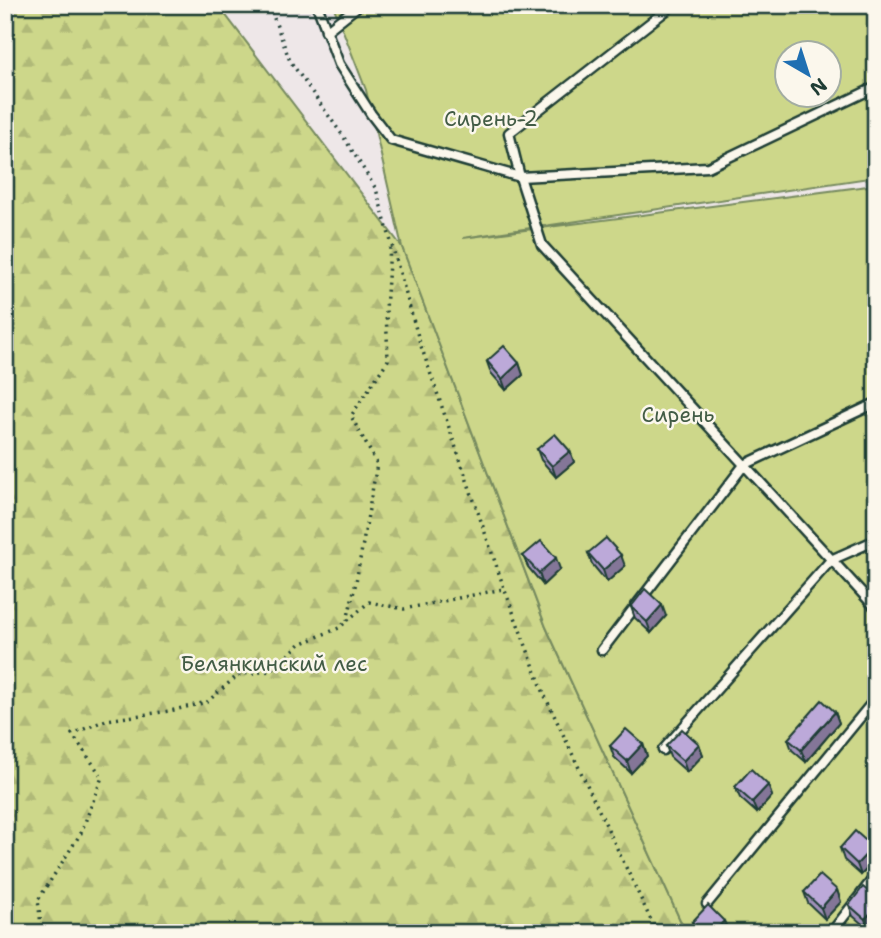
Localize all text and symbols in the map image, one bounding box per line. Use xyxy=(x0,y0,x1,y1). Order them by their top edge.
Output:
north arrow xyxy=(772,38,842,108)
text: N xyxy=(805,72,832,101)
park label: Сирень-2 xyxy=(444,105,538,133)
park label: Сирень xyxy=(642,401,714,429)
park label: Белянкинский лес xyxy=(180,650,368,678)

